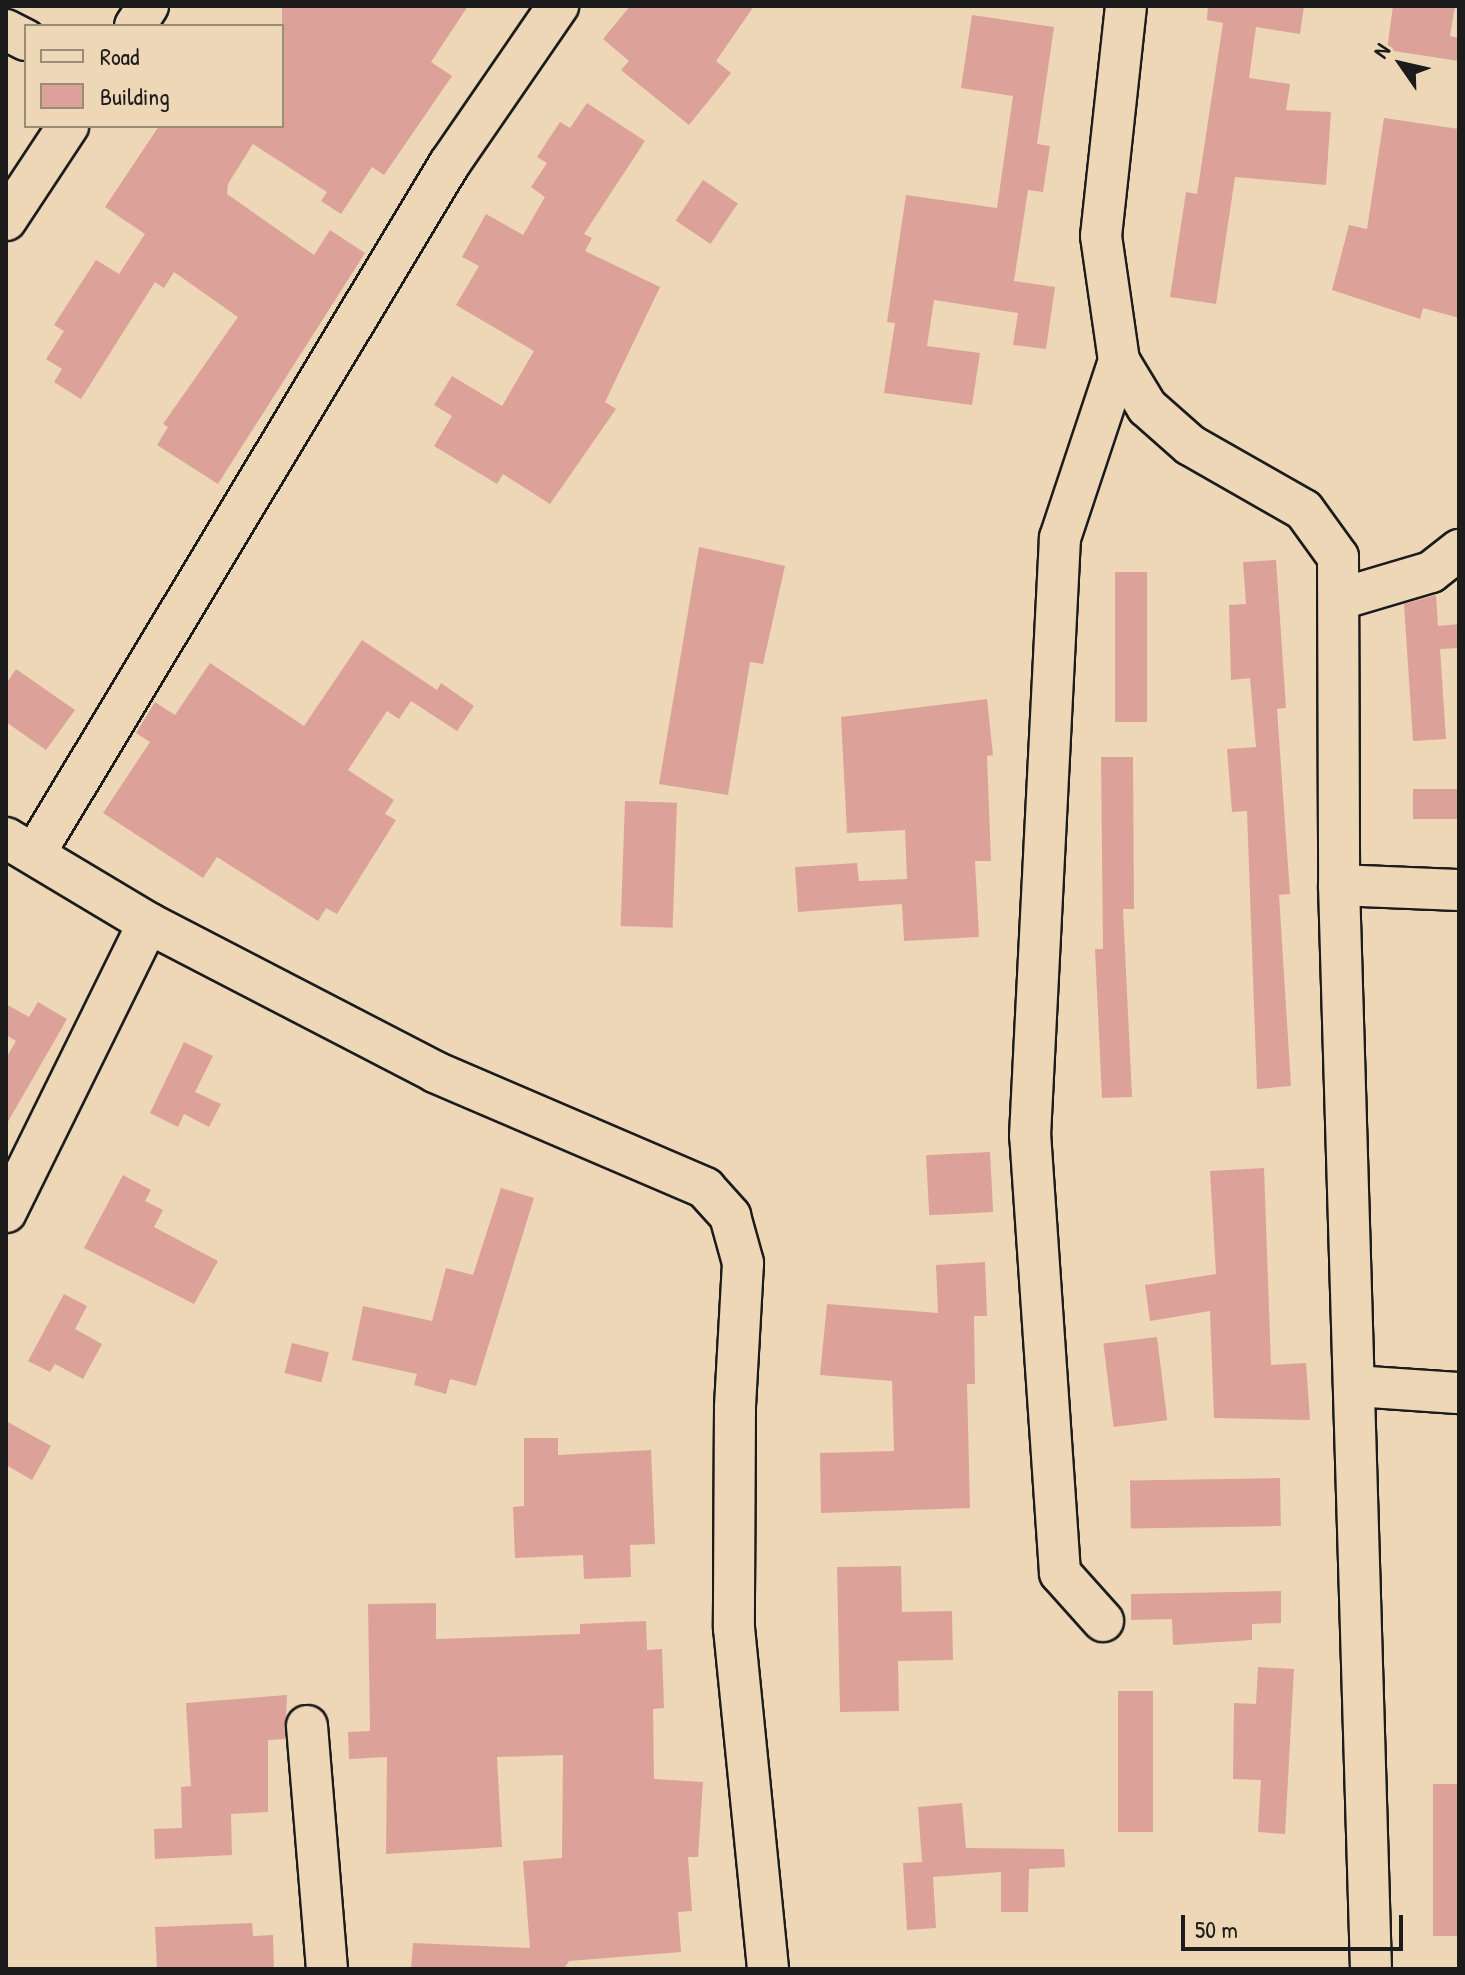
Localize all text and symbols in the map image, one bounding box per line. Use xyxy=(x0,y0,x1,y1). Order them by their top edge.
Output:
legend xyxy=(24,24,284,128)
north arrow xyxy=(1361,24,1441,104)
text: N xyxy=(1365,37,1397,64)
text: Road xyxy=(100,40,139,72)
text: Building xyxy=(100,80,170,112)
scale bar xyxy=(1185,1899,1407,1949)
text: 50 m xyxy=(1195,1913,1238,1945)

